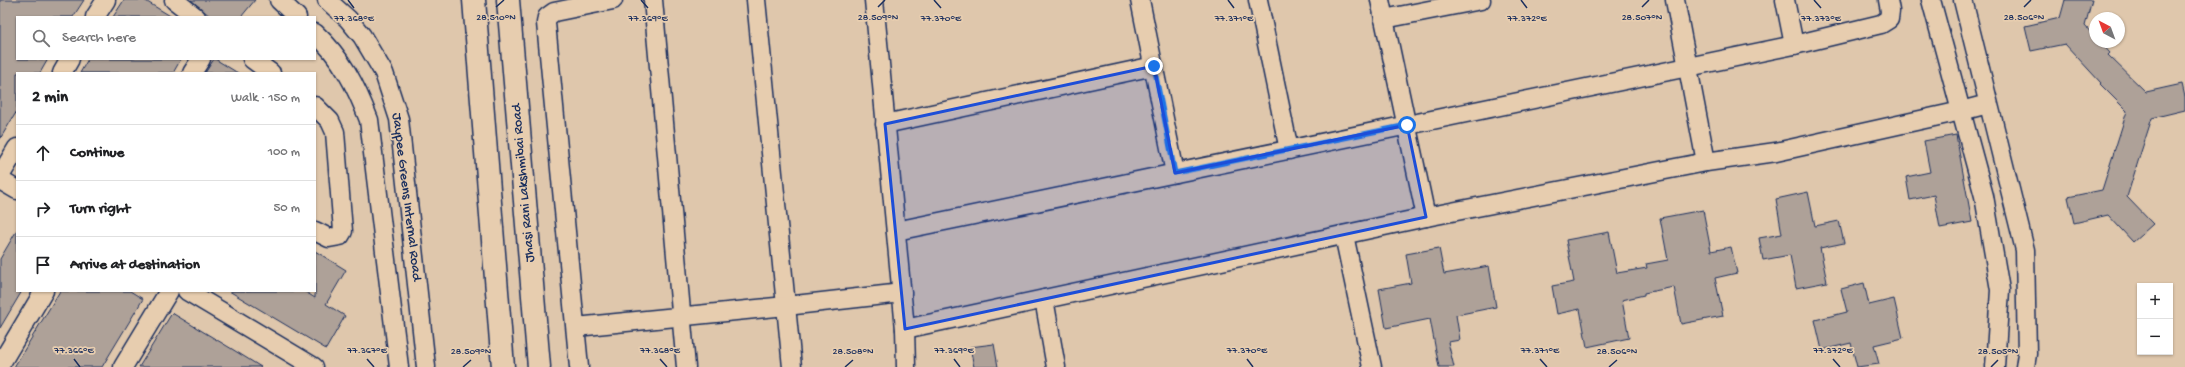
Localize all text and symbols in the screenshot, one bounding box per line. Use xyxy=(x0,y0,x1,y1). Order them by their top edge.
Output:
text: 28.510°N xyxy=(476,12,516,24)
text: 28.509°N xyxy=(858,12,899,24)
text: 28.507°N xyxy=(1622,12,1663,24)
text: 28.506°N xyxy=(2004,12,2045,24)
north arrow xyxy=(2089,12,2125,48)
text: 77.368°E xyxy=(333,13,375,25)
text: 77.369°E xyxy=(627,13,669,25)
text: 77.370°E xyxy=(920,13,962,25)
text: 77.371°E xyxy=(1214,13,1254,25)
text: 77.372°E xyxy=(1506,13,1548,25)
text: 77.373°E xyxy=(1800,13,1842,25)
search box xyxy=(16,16,316,60)
icon: search xyxy=(30,27,52,49)
text: Search here xyxy=(62,29,136,47)
route end xyxy=(1145,57,1163,75)
text: 2 min xyxy=(32,88,68,108)
text: Walk · 150 m xyxy=(231,91,300,106)
street label: Jhasi Rani Lakshmibai Road xyxy=(508,101,539,263)
street label: Jaypee Greens Internal Road xyxy=(387,112,425,284)
route start xyxy=(1398,116,1416,134)
icon: ahead xyxy=(32,142,54,164)
text: Continue xyxy=(70,144,124,162)
text: 100 m xyxy=(268,145,300,160)
icon: right xyxy=(32,198,54,220)
text: Turn right xyxy=(70,200,130,218)
text: 50 m xyxy=(273,201,300,216)
icon: arrive xyxy=(32,254,54,276)
text: Arrive at destination xyxy=(70,256,200,274)
map controls xyxy=(2137,283,2173,355)
button: + xyxy=(2137,283,2173,319)
button: − xyxy=(2137,319,2173,355)
text: 77.366°E xyxy=(53,345,95,357)
text: 77.367°E xyxy=(346,345,388,357)
text: 77.368°E xyxy=(639,345,681,357)
text: 77.369°E xyxy=(933,345,975,357)
text: 77.370°E xyxy=(1226,345,1268,357)
text: 77.371°E xyxy=(1520,345,1560,357)
text: 77.372°E xyxy=(1812,345,1854,357)
text: 28.509°N xyxy=(451,346,492,358)
text: 28.508°N xyxy=(833,346,874,358)
text: 28.506°N xyxy=(1597,346,1638,358)
text: 28.505°N xyxy=(1978,346,2019,358)

